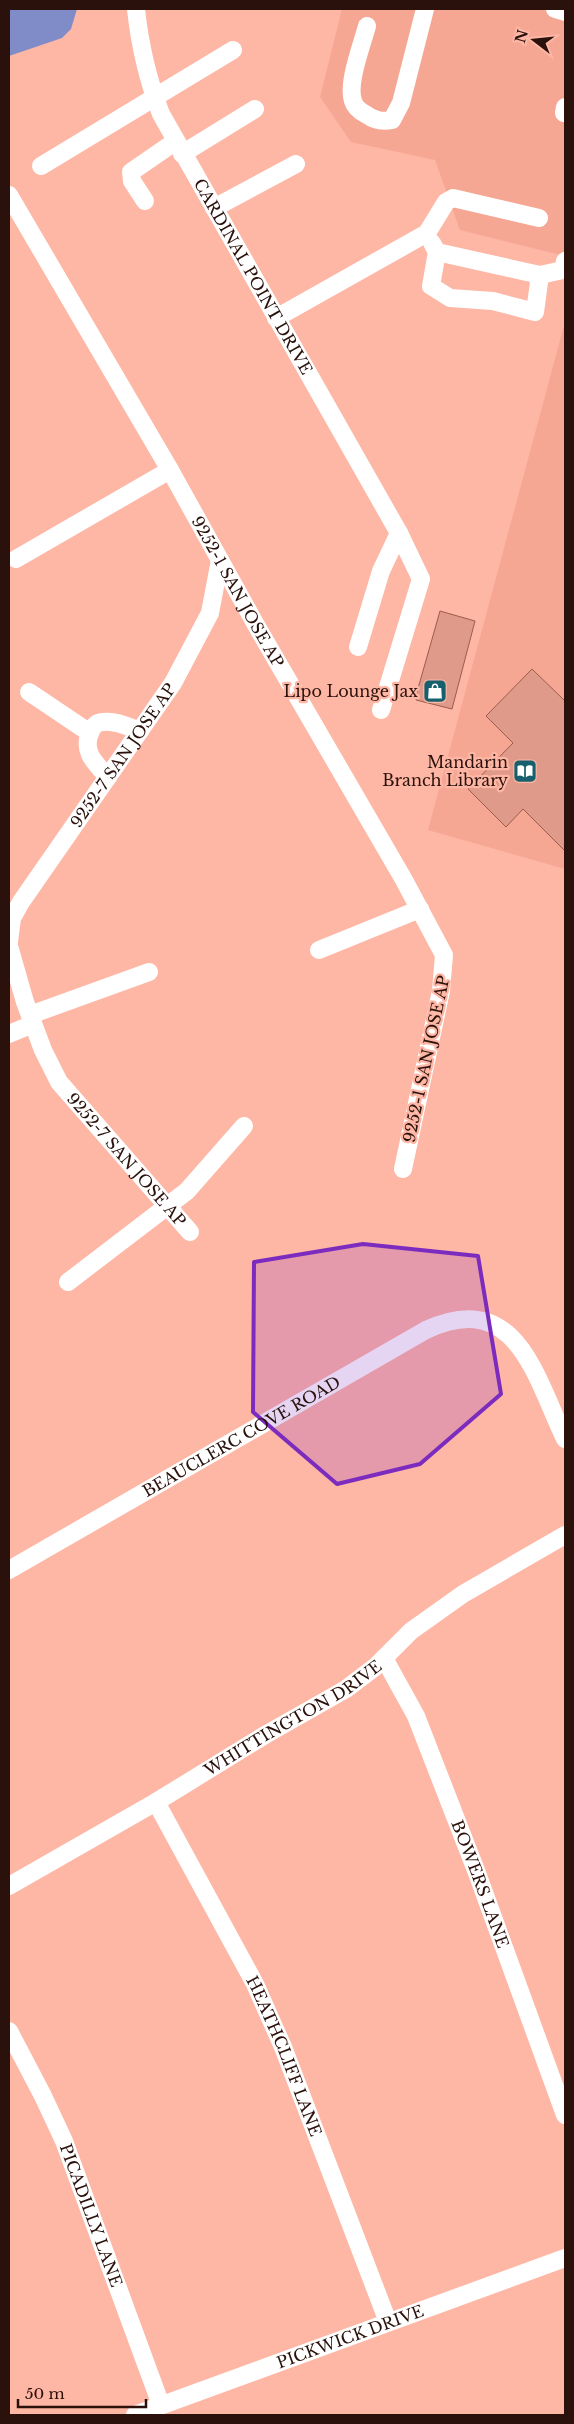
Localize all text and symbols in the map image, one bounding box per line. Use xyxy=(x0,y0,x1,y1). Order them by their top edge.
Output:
north arrow xyxy=(509,15,559,65)
text: N xyxy=(511,28,532,45)
street label: CARDINAL POINT DRIVE xyxy=(190,175,317,378)
street label: 9252-1 SAN JOSE AP xyxy=(188,513,288,671)
shop icon: Lipo Lounge Jax xyxy=(422,678,448,704)
street label: 9252-7 SAN JOSE AP xyxy=(66,679,180,831)
place label: Lipo Lounge Jax xyxy=(284,681,418,701)
place label: Mandarin Branch Library xyxy=(382,752,509,790)
library icon: Mandarin Branch Library xyxy=(512,758,538,784)
street label: 9252-1 SAN JOSE AP xyxy=(399,974,453,1144)
street label: 9252-7 SAN JOSE AP xyxy=(63,1088,190,1230)
street label: BEAUCLERC COVE ROAD xyxy=(139,1372,344,1501)
street label: WHITTINGTON DRIVE xyxy=(200,1656,385,1780)
street label: BOWERS LANE xyxy=(447,1817,513,1951)
street label: HEATHCLIFF LANE xyxy=(242,1972,326,2139)
street label: PICADILLY LANE xyxy=(56,2141,127,2289)
street label: PICKWICK DRIVE xyxy=(274,2300,426,2372)
scale bar xyxy=(18,2376,145,2408)
text: 50 m xyxy=(25,2384,65,2403)

